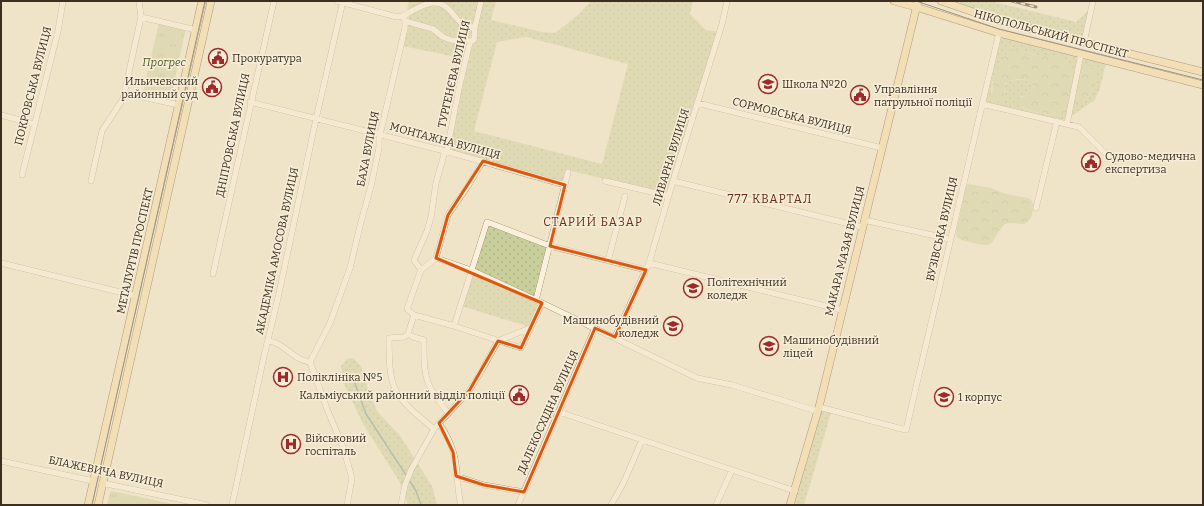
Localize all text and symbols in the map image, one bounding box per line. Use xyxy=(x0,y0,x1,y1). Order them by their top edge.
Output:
street label: НІКОПОЛЬСЬКИЙ ПРОСПЕКТ xyxy=(972,7,1130,61)
street label: ТУРГЕНЄВА ВУЛИЦЯ xyxy=(435,19,473,129)
street label: ПОКРОВСЬКА ВУЛИЦЯ xyxy=(12,25,54,147)
public building icon: Прокуратура xyxy=(207,47,229,69)
place label: Прокуратура xyxy=(232,52,302,65)
park label: Прогрес xyxy=(142,56,186,69)
street label: ДНІПРОВСЬКА ВУЛИЦЯ xyxy=(213,72,253,198)
school or university icon: Школа №20 xyxy=(757,73,779,95)
place label: Ильичевский районный суд xyxy=(121,75,198,101)
public building icon: Ильичевский районный суд xyxy=(201,76,223,98)
place label: Школа №20 xyxy=(782,78,847,91)
place label: Управління патрульної поліції xyxy=(874,83,973,109)
public building icon: Управління патрульної поліції xyxy=(849,84,871,106)
street label: СОРМОВСЬКА ВУЛИЦЯ xyxy=(731,95,853,137)
street label: ЛИВАРНА ВУЛИЦЯ xyxy=(650,107,692,207)
street label: БАХА ВУЛИЦЯ xyxy=(354,110,382,188)
street label: МОНТАЖНА ВУЛИЦЯ xyxy=(388,120,502,162)
place label: Судово-медична експертиза xyxy=(1105,150,1196,176)
public building icon: Судово-медична експертиза xyxy=(1080,151,1102,173)
street label: АКАДЕМІКА АМОСОВА ВУЛИЦЯ xyxy=(253,166,301,336)
street label: ВУЗІВСЬКА ВУЛИЦЯ xyxy=(924,176,960,282)
street label: МАКАРА МАЗАЯ ВУЛИЦЯ xyxy=(823,185,867,317)
street label: МЕТАЛУРГІВ ПРОСПЕКТ xyxy=(114,186,156,315)
district label: 777 КВАРТАЛ xyxy=(727,192,813,206)
district label: СТАРИЙ БАЗАР xyxy=(543,214,643,229)
place label: Політехнічний коледж xyxy=(707,276,787,302)
school or university icon: Політехнічний коледж xyxy=(682,277,704,299)
place label: Машинобудівний коледж xyxy=(563,314,660,340)
school or university icon: Машинобудівний коледж xyxy=(662,315,684,337)
place label: Машинобудівний ліцей xyxy=(783,334,879,360)
school or university icon: Машинобудівний ліцей xyxy=(758,335,780,357)
street label: ДАЛЕКОСХІДНА ВУЛИЦЯ xyxy=(515,348,581,476)
hospital icon: Поліклініка №5 xyxy=(272,366,294,388)
place label: Поліклініка №5 xyxy=(297,371,382,384)
public building icon: Кальміуський районний відділ поліції xyxy=(508,384,530,406)
school or university icon: 1 корпус xyxy=(933,386,955,408)
place label: Кальміуський районний відділ поліції xyxy=(299,389,506,402)
place label: 1 корпус xyxy=(958,391,1002,404)
place label: Військовий госпіталь xyxy=(305,432,366,458)
hospital icon: Військовий госпіталь xyxy=(280,433,302,455)
street label: БЛАЖЕВИЧА ВУЛИЦЯ xyxy=(47,453,165,491)

